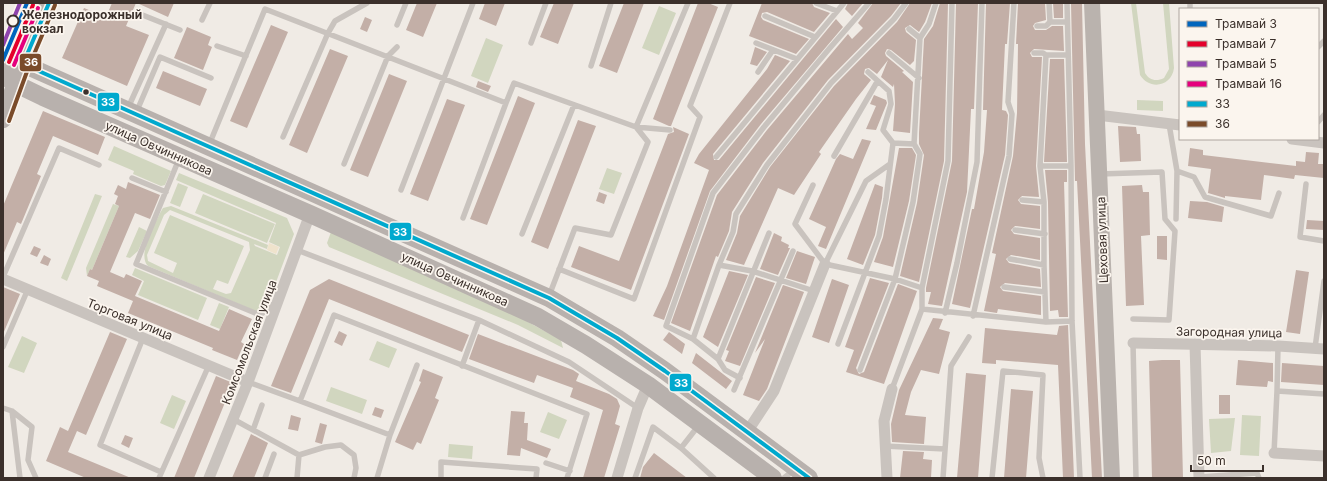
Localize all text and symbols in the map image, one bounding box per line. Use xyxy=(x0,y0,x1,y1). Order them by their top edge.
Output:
place label: Железнодорожный вокзал xyxy=(22,7,142,36)
legend xyxy=(1179,8,1319,140)
marker: Железнодорожный вокзал xyxy=(6,14,20,28)
text: Трамвай 3 xyxy=(1215,16,1277,31)
text: Трамвай 7 xyxy=(1215,36,1276,51)
line badge: 36 xyxy=(19,53,42,72)
text: 36 xyxy=(24,55,38,69)
text: Трамвай 5 xyxy=(1215,56,1277,71)
text: Трамвай 16 xyxy=(1215,76,1282,91)
unlabelled marker xyxy=(81,87,91,97)
line badge: 33 xyxy=(97,92,120,112)
text: 33 xyxy=(101,95,115,109)
text: 33 xyxy=(1215,96,1230,111)
text: 36 xyxy=(1215,116,1230,131)
street label: улица Овчинникова xyxy=(103,118,215,178)
street label: Цеховая улица xyxy=(1093,197,1111,283)
line badge: 33 xyxy=(389,222,412,241)
text: 33 xyxy=(393,225,407,239)
street label: улица Овчинникова xyxy=(399,249,511,309)
street label: Комсомольская улица xyxy=(218,278,280,406)
street label: Торговая улица xyxy=(85,295,175,343)
street label: Загородная улица xyxy=(1176,324,1282,340)
line badge: 33 xyxy=(669,373,692,392)
text: 33 xyxy=(674,376,688,390)
scale bar xyxy=(1191,447,1263,473)
text: 50 m xyxy=(1197,453,1226,468)

